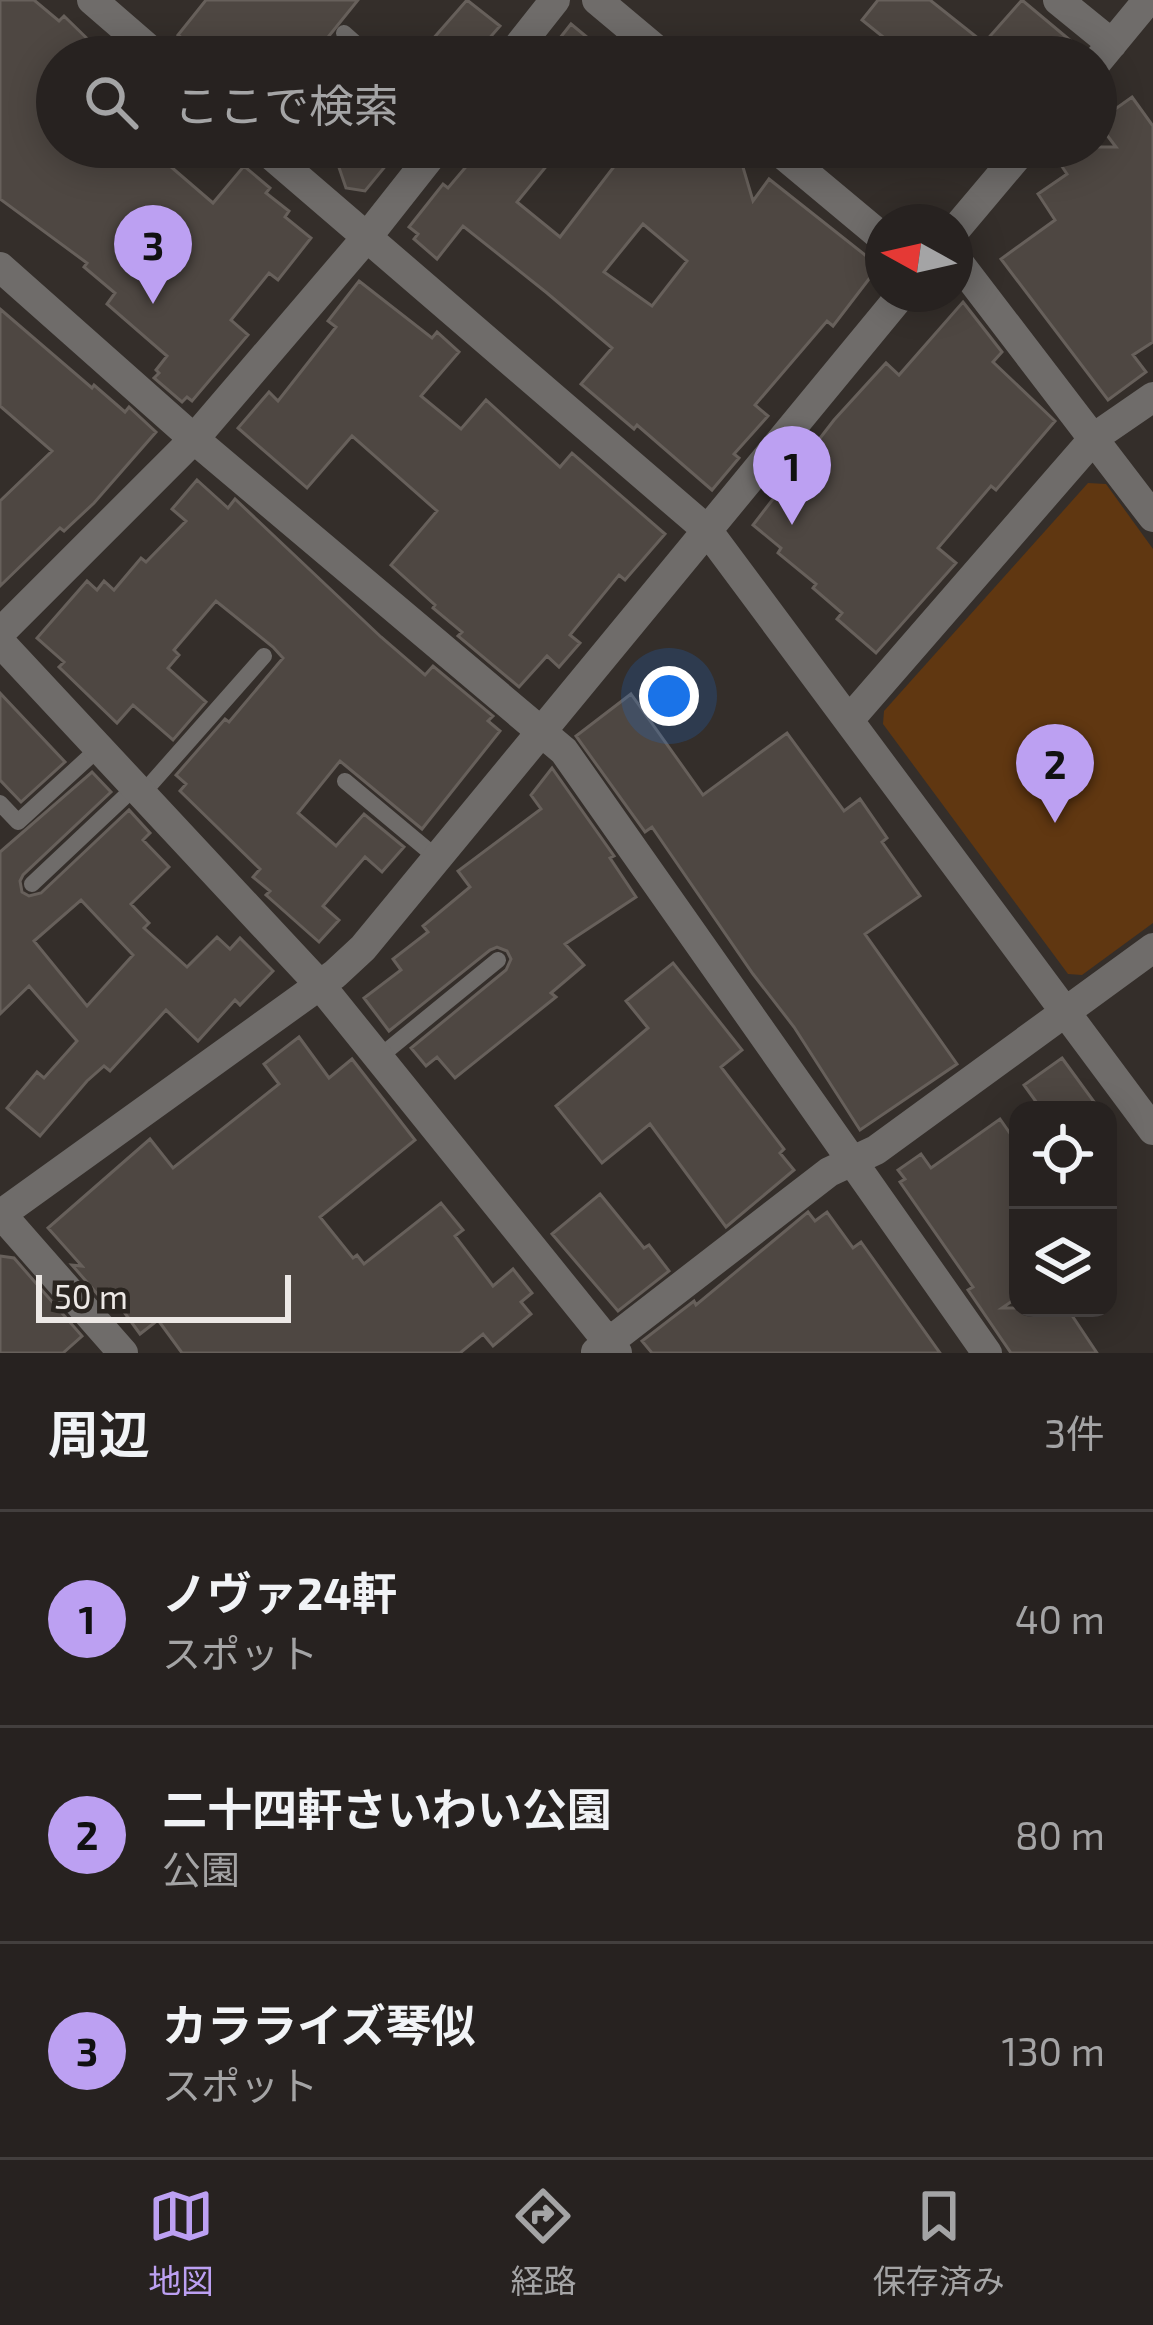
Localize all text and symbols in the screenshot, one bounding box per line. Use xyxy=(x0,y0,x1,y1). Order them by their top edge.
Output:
search box xyxy=(36,36,1117,168)
icon: search xyxy=(78,69,144,135)
text: ここで検索 xyxy=(174,77,399,131)
north arrow xyxy=(865,204,973,312)
pin: 3 xyxy=(114,205,192,304)
pin: 1 xyxy=(753,426,831,525)
your location xyxy=(639,666,699,726)
pin: 2 xyxy=(1016,724,1094,823)
map controls xyxy=(1009,1101,1117,1317)
button: locate xyxy=(1009,1101,1117,1209)
button: layers xyxy=(1009,1209,1117,1317)
scale bar xyxy=(36,1269,291,1322)
text: 50 m xyxy=(54,1276,128,1316)
text: 周辺 xyxy=(48,1402,150,1463)
text: 3件 xyxy=(1044,1409,1105,1456)
text: ノヴァ24軒 xyxy=(162,1565,397,1619)
text: 1 xyxy=(79,1595,95,1642)
text: 40 m xyxy=(1015,1595,1105,1642)
text: スポット xyxy=(162,1629,318,1676)
text: 二十四軒さいわい公園 xyxy=(162,1781,612,1835)
text: 2 xyxy=(76,1811,98,1858)
text: 80 m xyxy=(1015,1811,1105,1858)
text: 公園 xyxy=(162,1845,240,1892)
text: カラライズ琴似 xyxy=(162,1997,476,2051)
text: 3 xyxy=(76,2027,98,2074)
text: 130 m xyxy=(1001,2027,1105,2074)
text: スポット xyxy=(162,2061,318,2108)
tab: 地図 xyxy=(148,2183,214,2303)
tab: 経路 xyxy=(510,2183,576,2303)
tab: 保存済み xyxy=(873,2183,1005,2303)

